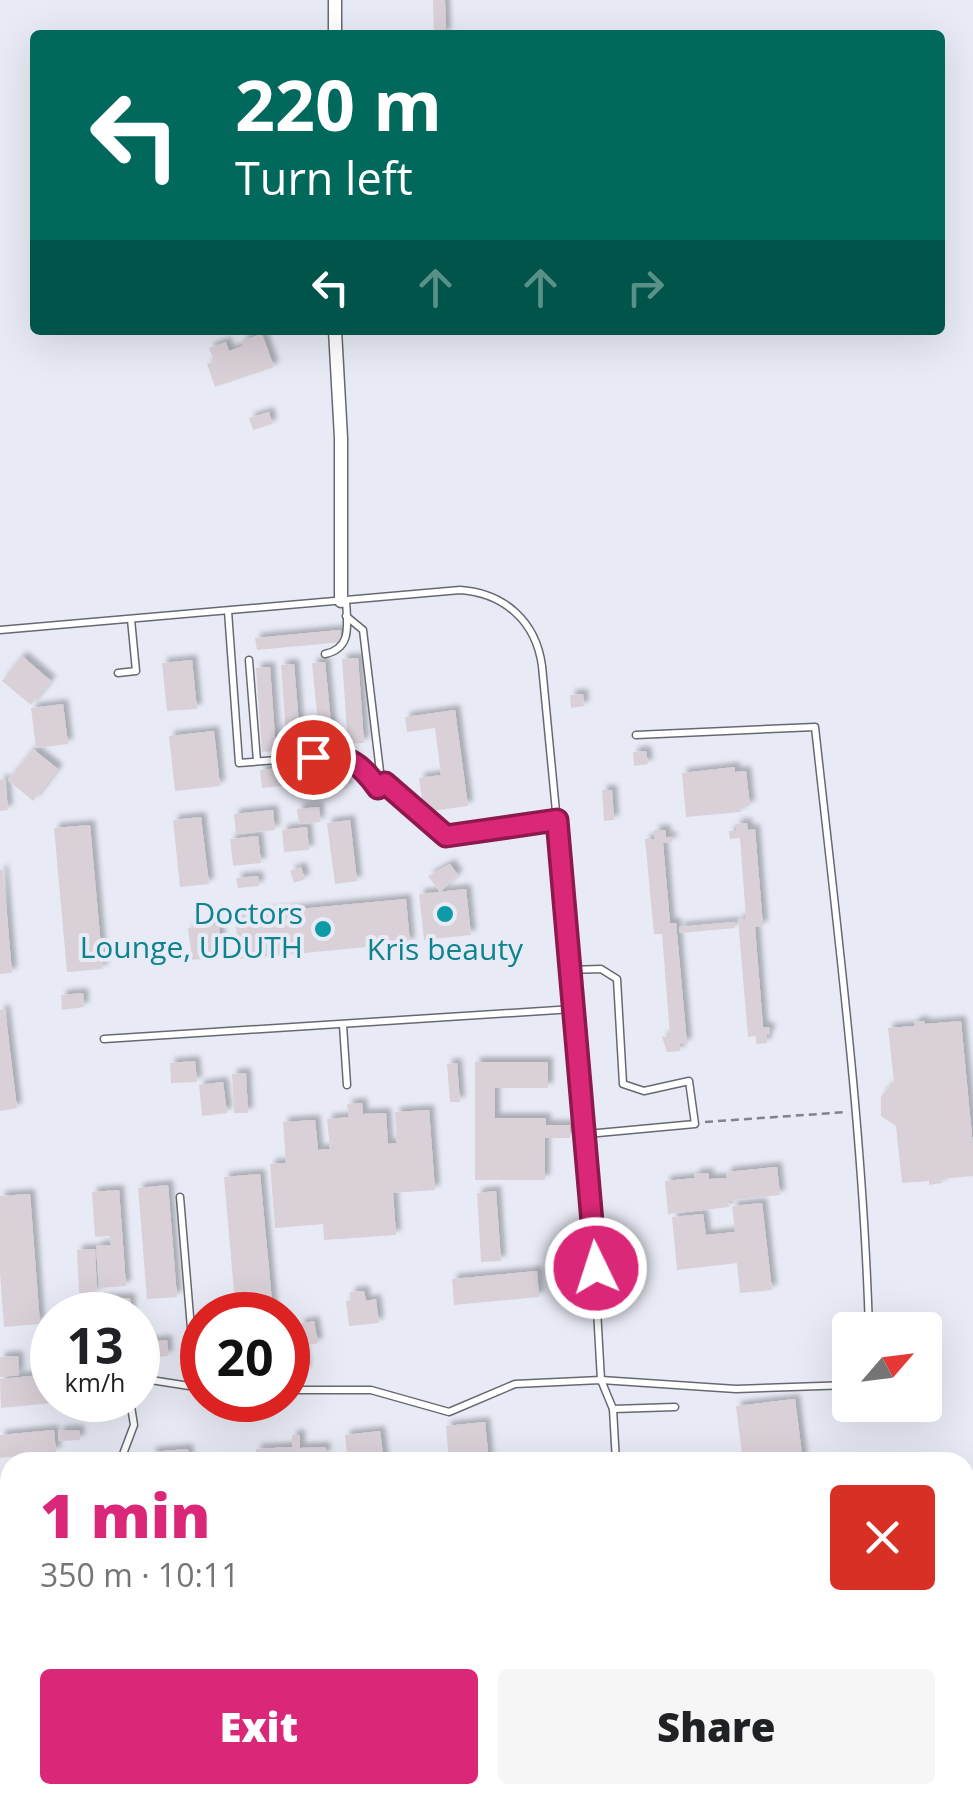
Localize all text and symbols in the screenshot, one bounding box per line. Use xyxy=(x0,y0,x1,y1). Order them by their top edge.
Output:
text: 220 m xyxy=(235,56,442,152)
icon: left xyxy=(70,70,200,200)
text: Turn left xyxy=(235,147,413,208)
icon: left xyxy=(303,260,358,315)
icon: ahead xyxy=(408,260,463,315)
icon: ahead xyxy=(513,260,568,315)
icon: right xyxy=(618,260,673,315)
pin xyxy=(271,715,356,800)
icon: arrive xyxy=(286,730,341,785)
place label: Doctors Lounge, UDUTH xyxy=(80,892,303,967)
marker: Kris beauty xyxy=(434,903,456,925)
marker: Doctors Lounge, UDUTH xyxy=(312,918,334,940)
place label: Kris beauty xyxy=(367,928,524,969)
position arrow xyxy=(544,1216,648,1320)
speed limit sign: 20 xyxy=(180,1292,310,1422)
text: 13 xyxy=(66,1311,124,1379)
north arrow xyxy=(832,1312,942,1422)
map controls xyxy=(832,1312,942,1422)
text: km/h xyxy=(65,1365,125,1399)
text: 1 min xyxy=(40,1474,210,1556)
button: close xyxy=(830,1485,935,1590)
text: 350 m · 10:11 xyxy=(40,1553,239,1596)
button: Exit xyxy=(40,1669,478,1784)
button: Share xyxy=(498,1669,935,1784)

